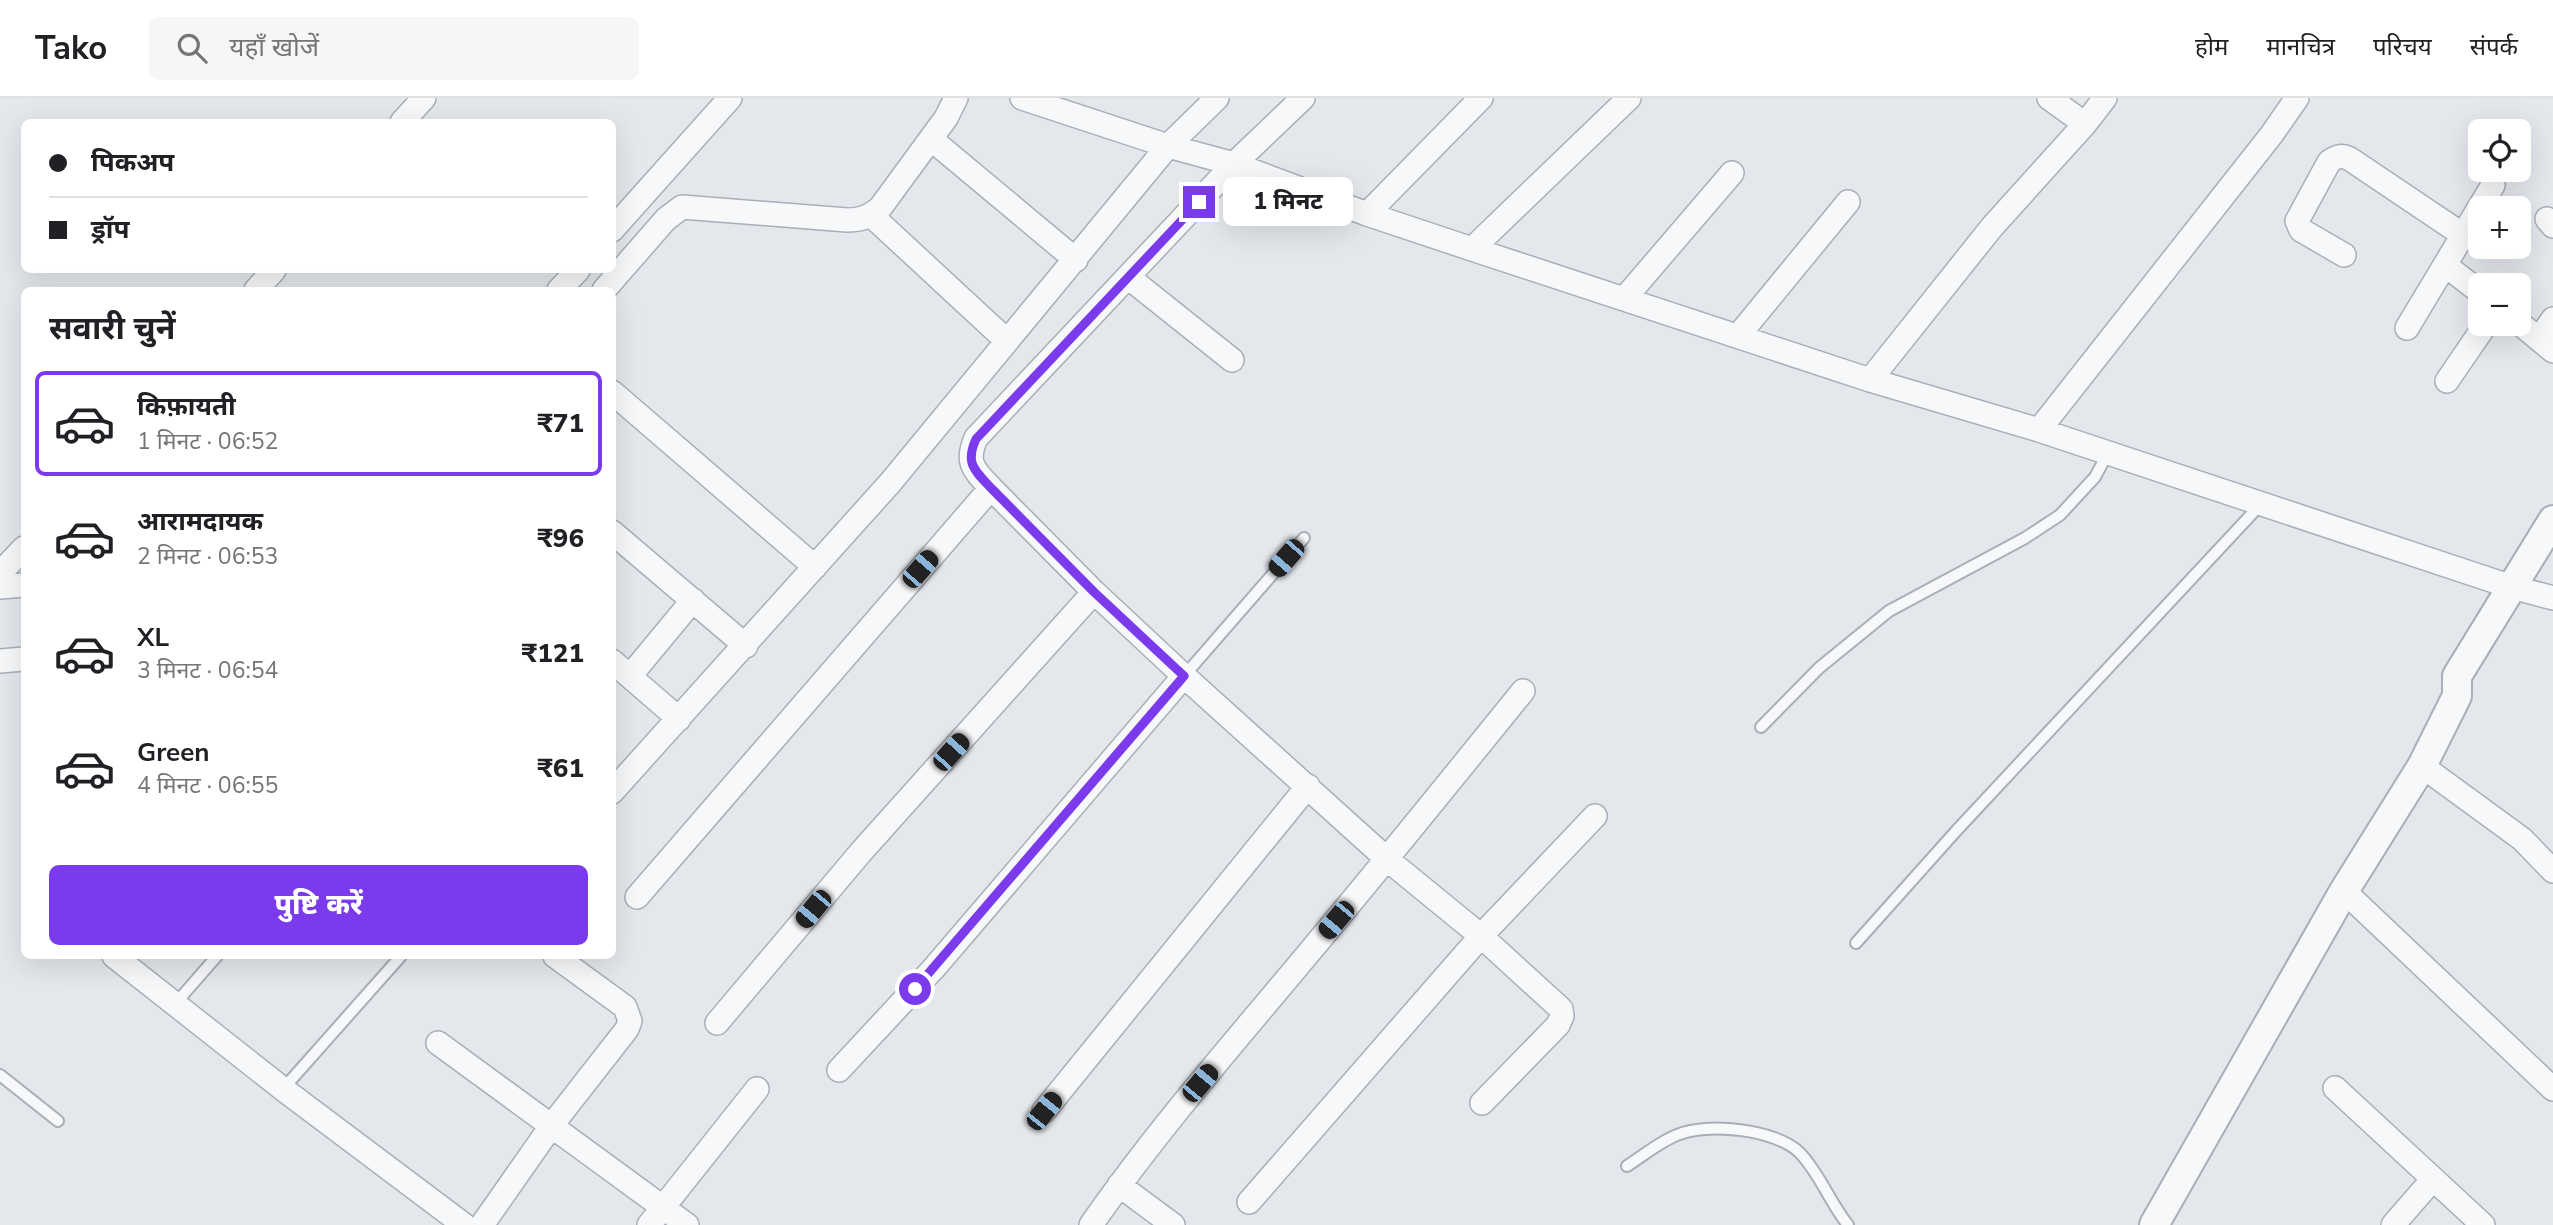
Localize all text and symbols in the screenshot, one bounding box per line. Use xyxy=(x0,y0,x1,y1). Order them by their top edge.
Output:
search box xyxy=(149,17,639,80)
text: Tako xyxy=(35,26,107,71)
icon: search xyxy=(173,29,211,67)
text: यहाँ खोजें xyxy=(229,30,319,65)
text: होम xyxy=(2195,31,2228,63)
text: मानचित्र xyxy=(2266,31,2335,63)
text: परिचय xyxy=(2373,31,2432,63)
text: संपर्क xyxy=(2470,31,2518,63)
map controls xyxy=(2468,119,2531,336)
button: locate xyxy=(2468,119,2531,182)
text: पिकअप xyxy=(91,145,174,180)
callout: 1 मिनट xyxy=(1224,178,1353,226)
route end xyxy=(1183,186,1215,218)
text: 1 मिनट xyxy=(1253,186,1323,217)
button: + xyxy=(2468,196,2531,259)
text: ड्रॉप xyxy=(91,212,129,247)
button: − xyxy=(2468,273,2531,336)
text: सवारी चुनें xyxy=(49,307,175,350)
text: किफ़ायती xyxy=(137,389,236,424)
icon: car xyxy=(53,392,116,455)
text: ₹71 xyxy=(537,406,584,441)
text: 1 मिनट · 06:52 xyxy=(137,426,278,457)
text: आरामदायक xyxy=(137,504,263,539)
icon: car xyxy=(53,507,116,570)
text: ₹96 xyxy=(537,521,584,556)
car xyxy=(1265,535,1308,581)
text: 2 मिनट · 06:53 xyxy=(137,541,278,572)
car xyxy=(899,546,942,592)
text: XL xyxy=(137,620,169,655)
icon: car xyxy=(53,622,116,685)
text: ₹121 xyxy=(522,636,584,671)
text: 3 मिनट · 06:54 xyxy=(137,655,278,686)
car xyxy=(930,729,973,775)
text: Green xyxy=(137,735,210,770)
icon: car xyxy=(53,737,116,800)
text: ₹61 xyxy=(537,751,584,786)
text: 4 मिनट · 06:55 xyxy=(137,770,278,801)
button: पुष्टि करें xyxy=(49,865,588,945)
car xyxy=(792,886,835,932)
car xyxy=(1315,897,1358,943)
route start xyxy=(899,973,931,1005)
car xyxy=(1179,1060,1222,1106)
car xyxy=(1023,1088,1066,1134)

